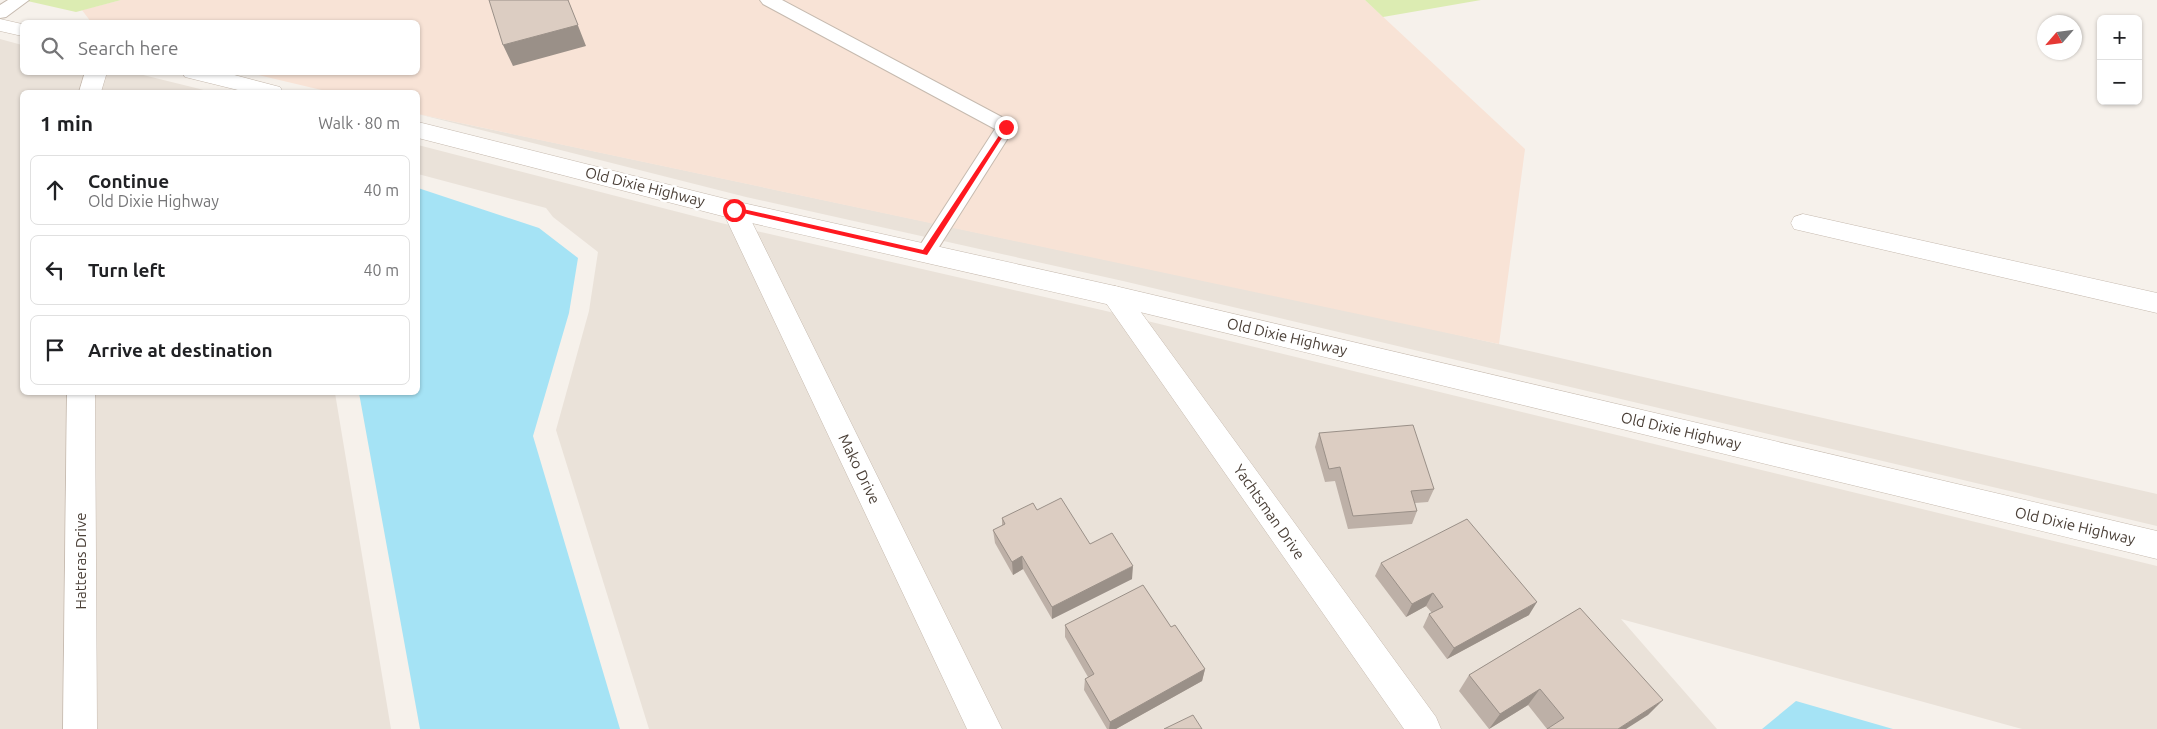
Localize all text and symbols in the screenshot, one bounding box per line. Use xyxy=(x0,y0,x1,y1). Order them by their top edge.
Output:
north arrow xyxy=(2037,15,2082,60)
map controls xyxy=(2097,15,2142,105)
button: + xyxy=(2097,15,2142,60)
search box xyxy=(20,20,420,75)
icon: search xyxy=(38,34,66,62)
text: Search here xyxy=(78,37,178,59)
button: − xyxy=(2097,60,2142,105)
text: 1 min xyxy=(40,111,93,135)
text: Walk · 80 m xyxy=(318,114,400,132)
route end xyxy=(995,116,1018,139)
street label: Old Dixie Highway xyxy=(583,163,707,210)
text: Continue xyxy=(88,170,169,192)
icon: ahead xyxy=(41,176,69,204)
text: 40 m xyxy=(363,181,399,199)
text: Old Dixie Highway xyxy=(88,192,219,210)
route start xyxy=(723,199,746,222)
icon: left xyxy=(41,256,69,284)
text: Turn left xyxy=(88,259,166,281)
text: 40 m xyxy=(363,261,399,279)
street label: Old Dixie Highway xyxy=(1225,314,1349,359)
icon: arrive xyxy=(41,336,69,364)
text: Arrive at destination xyxy=(88,339,273,361)
street label: Old Dixie Highway xyxy=(1619,408,1743,453)
street label: Mako Drive xyxy=(835,431,884,507)
street label: Yachtsman Drive xyxy=(1230,461,1308,562)
street label: Old Dixie Highway xyxy=(2013,503,2137,548)
street label: Hatteras Drive xyxy=(72,513,89,610)

